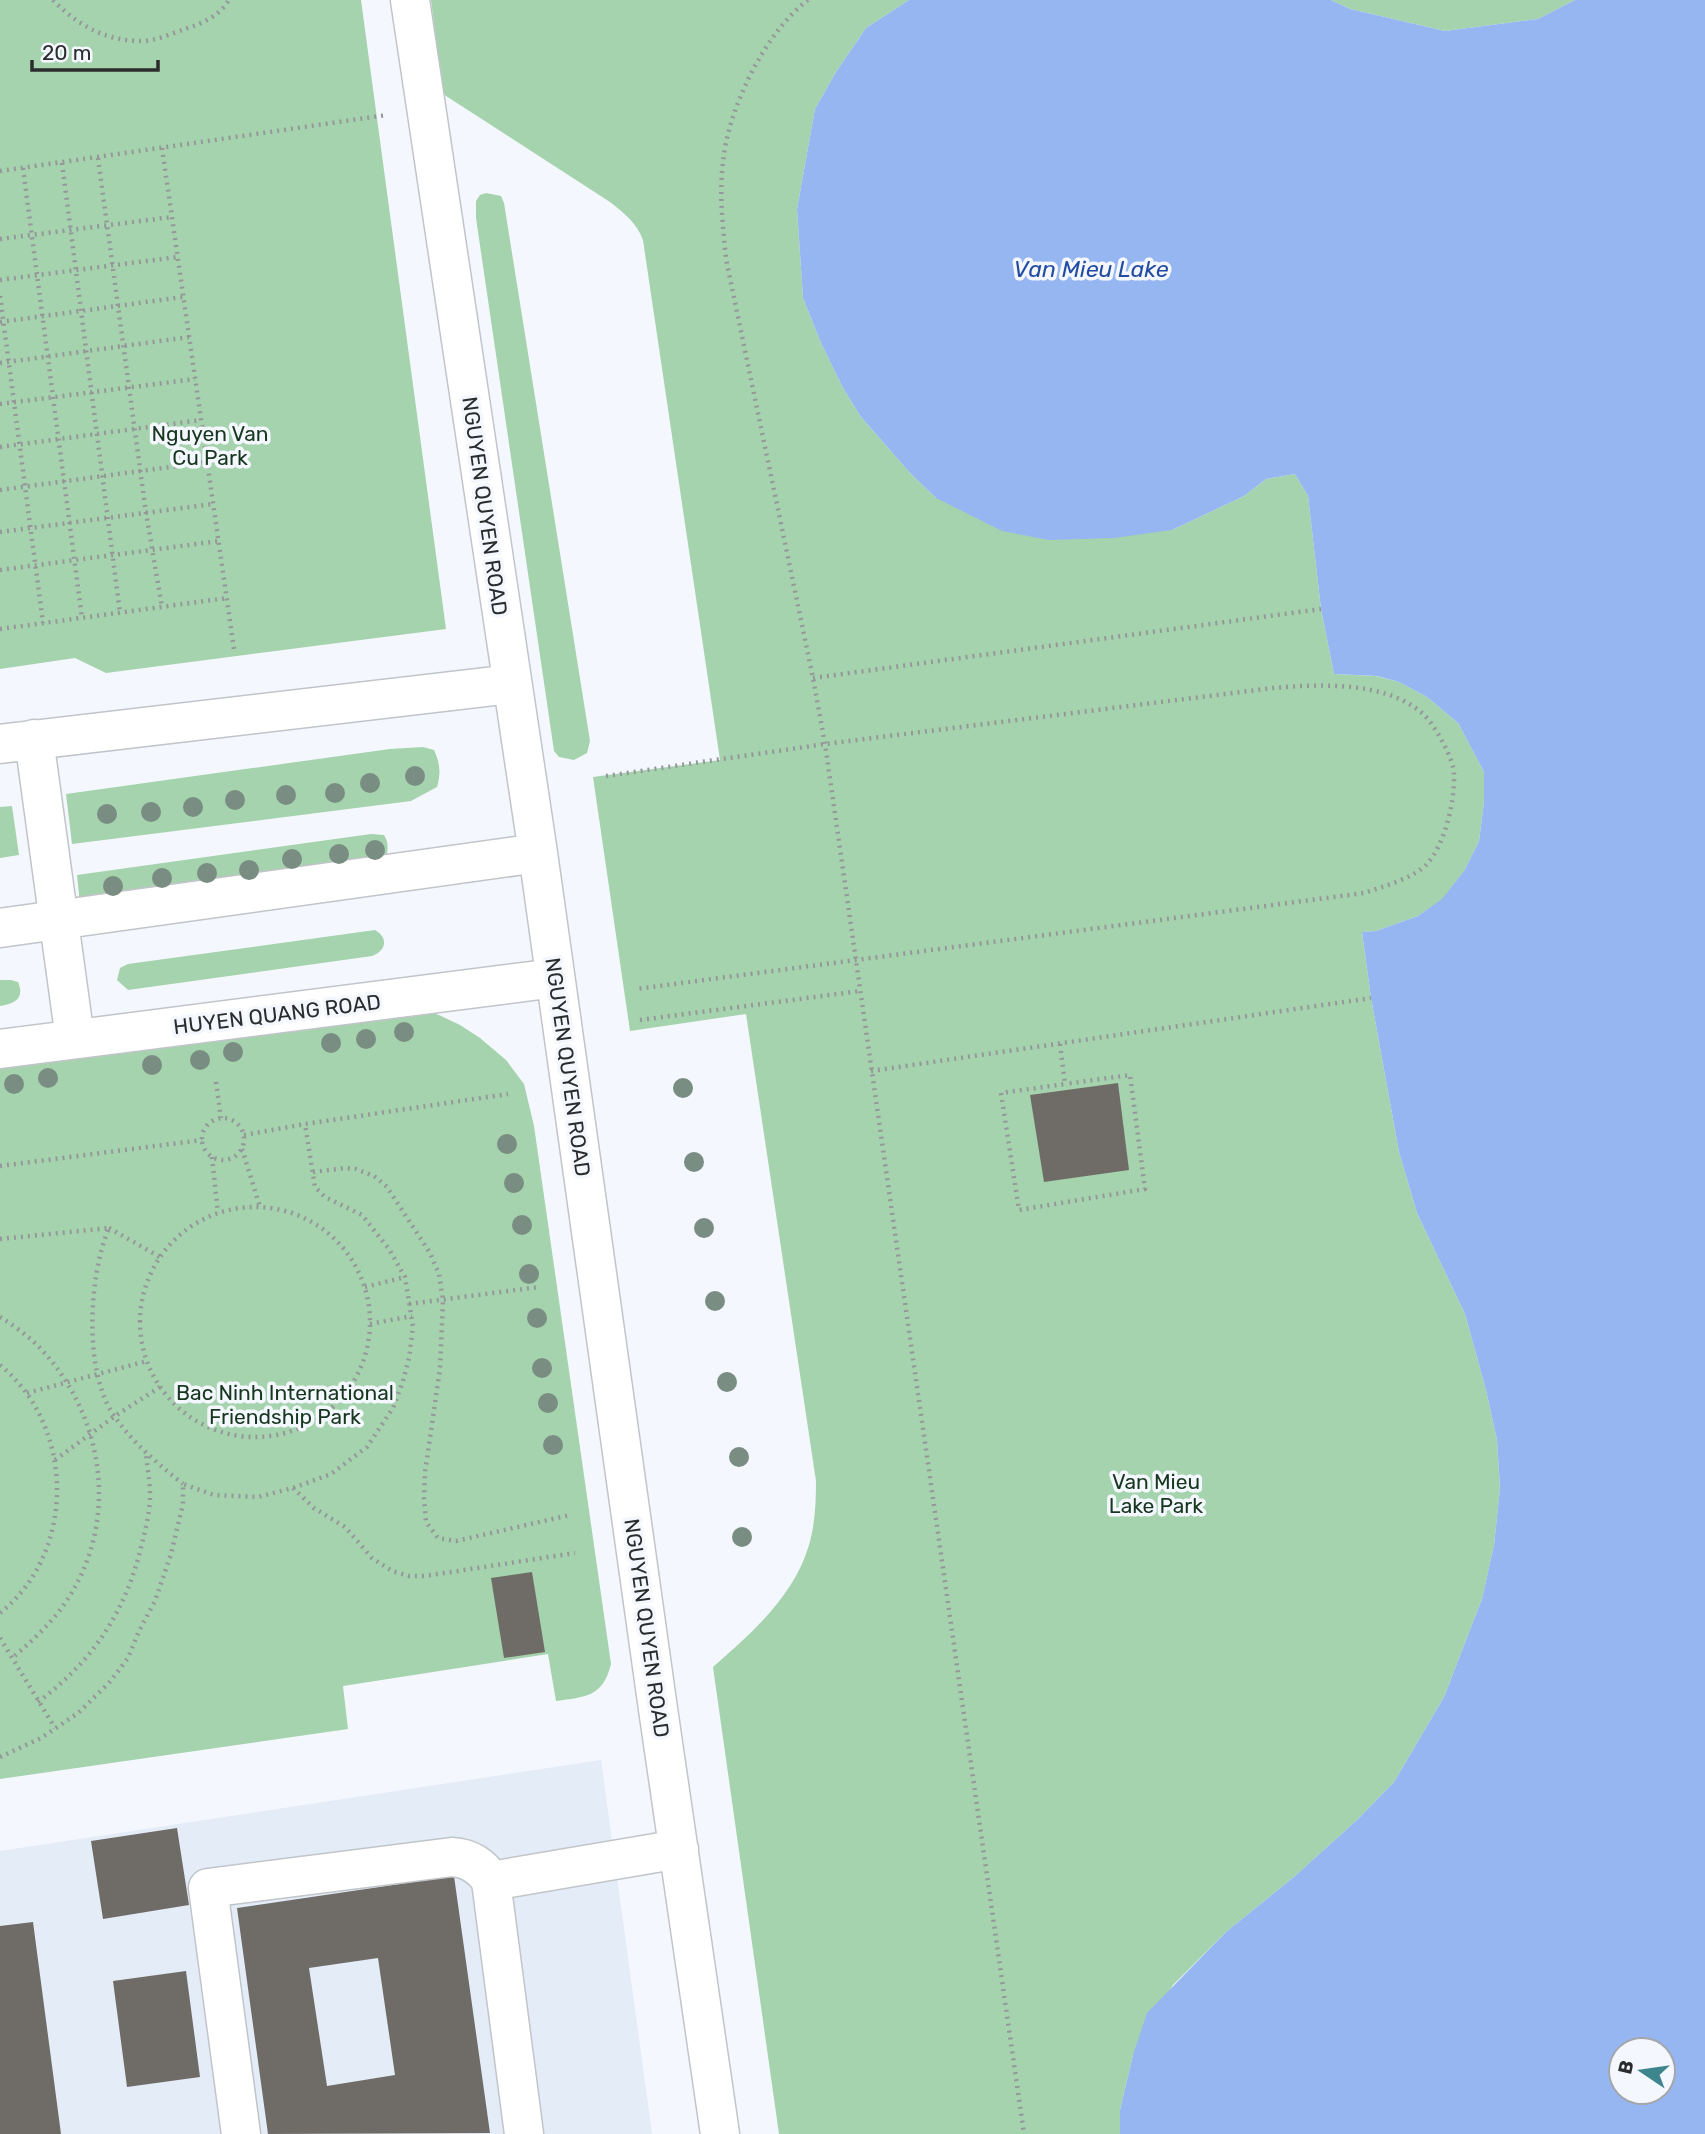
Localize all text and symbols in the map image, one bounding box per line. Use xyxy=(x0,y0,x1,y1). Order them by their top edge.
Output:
scale bar xyxy=(32,28,158,72)
text: 20 m xyxy=(42,40,91,65)
water label: Van Mieu Lake xyxy=(1014,255,1169,283)
street label: NGUYEN QUYEN ROAD xyxy=(457,395,513,617)
park label: Nguyen Van Cu Park xyxy=(152,421,268,470)
street label: NGUYEN QUYEN ROAD xyxy=(540,956,596,1178)
street label: HUYEN QUANG ROAD xyxy=(172,989,382,1039)
park label: Bac Ninh International Friendship Park xyxy=(176,1380,394,1429)
park label: Van Mieu Lake Park xyxy=(1109,1469,1203,1518)
street label: NGUYEN QUYEN ROAD xyxy=(619,1517,675,1739)
north arrow xyxy=(1607,2036,1677,2106)
text: B xyxy=(1613,2058,1639,2076)

